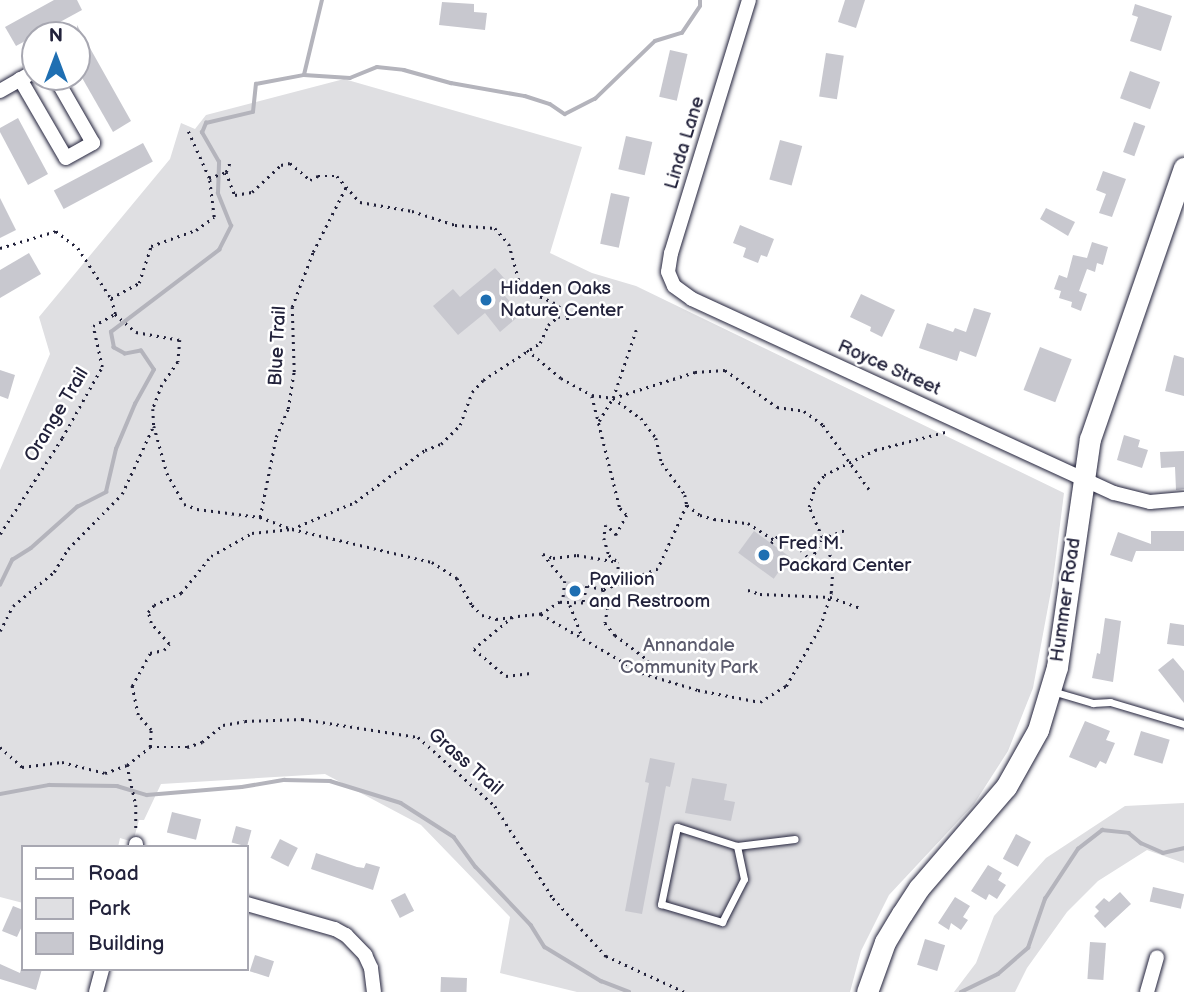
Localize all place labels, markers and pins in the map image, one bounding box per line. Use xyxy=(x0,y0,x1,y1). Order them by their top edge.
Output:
place label: Hidden Oaks Nature Center xyxy=(500,278,623,322)
marker: Hidden Oaks Nature Center xyxy=(478,292,494,308)
place label: Fred M. Packard Center xyxy=(778,533,911,577)
marker: Fred M. Packard Center xyxy=(756,547,772,563)
place label: Pavilion and Restroom xyxy=(589,569,710,613)
marker: Pavilion and Restroom xyxy=(567,583,583,599)

